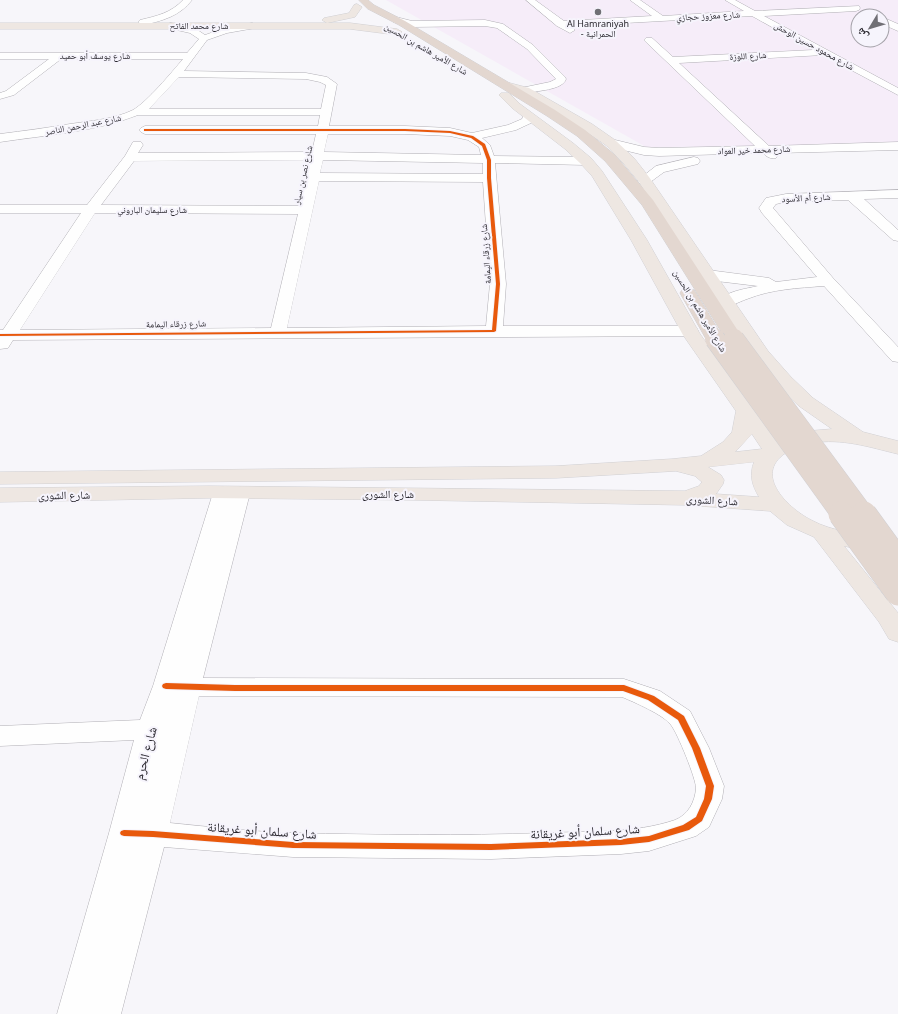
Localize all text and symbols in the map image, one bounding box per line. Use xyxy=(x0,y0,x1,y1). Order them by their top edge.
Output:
marker: Al Hamraniyah - الحمرانية xyxy=(593,7,603,17)
street label: شارع معزوز حجازي xyxy=(676,7,740,25)
north arrow xyxy=(850,8,890,48)
place label: Al Hamraniyah - الحمرانية xyxy=(567,17,629,40)
street label: شارع محمود حسين الوحش xyxy=(772,18,856,73)
street label: شارع محمد الفاتح xyxy=(170,19,228,32)
street label: شارع الأمير هاشم بن الحسين xyxy=(382,19,470,78)
text: ش xyxy=(852,24,872,44)
street label: شارع اللوزة xyxy=(729,48,767,63)
street label: شارع يوسف أبو حميد xyxy=(60,49,130,62)
street label: شارع عبد الرحمن الناصر xyxy=(43,111,122,138)
street label: شارع محمد خير العواد xyxy=(717,142,791,157)
street label: شارع نصر بن سيار xyxy=(289,144,316,207)
street label: شارع أم الأسود xyxy=(781,190,831,206)
street label: شارع سليمان الباروني xyxy=(117,203,187,217)
street label: شارع زرقاء اليمامة xyxy=(477,223,494,285)
street label: شارع الأمير هاشم بن الحسين xyxy=(671,267,730,354)
street label: شارع زرقاء اليمامة xyxy=(146,316,206,331)
street label: شارع الشورى xyxy=(362,486,414,501)
street label: شارع الشورى xyxy=(38,487,90,502)
street label: شارع الشورى xyxy=(686,491,738,508)
street label: شارع الحرم xyxy=(129,724,162,782)
street label: شارع سلمان أبو غريقانة xyxy=(207,817,317,844)
street label: شارع سلمان أبو غريقانة xyxy=(530,819,640,844)

